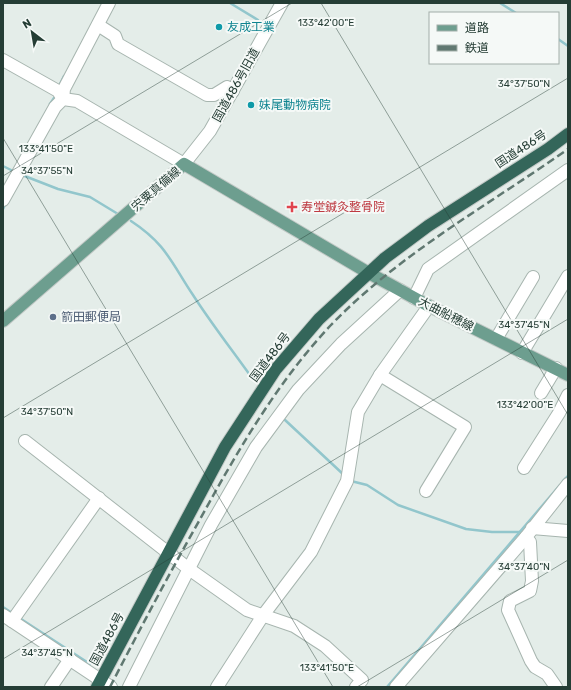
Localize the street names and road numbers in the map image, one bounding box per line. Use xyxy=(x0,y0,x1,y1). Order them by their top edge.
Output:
street label: 国道486号旧道 xyxy=(210,46,262,124)
street label: 国道486号 xyxy=(493,127,549,171)
street label: 宍粟真備線 xyxy=(129,164,183,214)
street label: 大曲船穂線 xyxy=(416,294,476,334)
street label: 国道486号 xyxy=(247,329,293,385)
street label: 国道486号 xyxy=(87,610,127,668)

